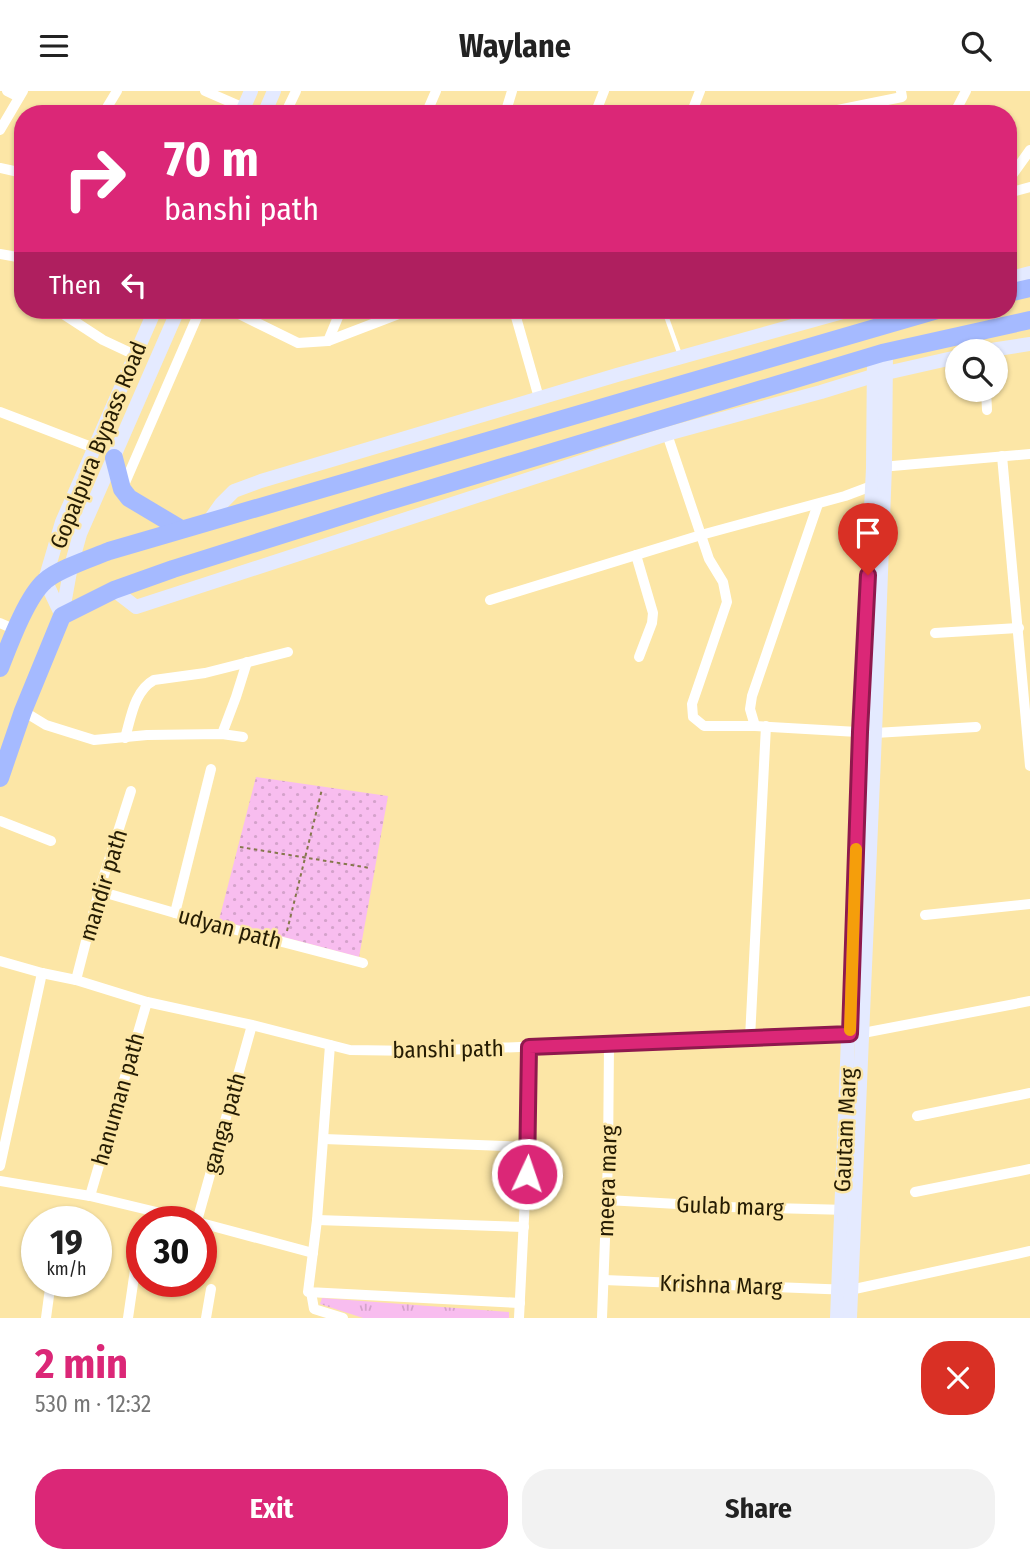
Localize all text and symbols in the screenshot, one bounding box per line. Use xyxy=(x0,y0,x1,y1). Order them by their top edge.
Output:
icon: menu xyxy=(35,27,73,65)
text: Waylane xyxy=(459,27,571,65)
icon: search xyxy=(957,27,995,65)
text: 70 m xyxy=(164,130,259,189)
icon: right xyxy=(49,133,140,224)
text: banshi path xyxy=(164,190,319,228)
icon: left xyxy=(115,266,153,304)
text: Then xyxy=(49,270,101,301)
street label: Gopalpura Bypass Road xyxy=(44,337,152,553)
map controls xyxy=(945,339,1008,402)
button: search xyxy=(945,339,1008,402)
pin xyxy=(838,503,898,575)
icon: arrive xyxy=(849,514,887,552)
street label: mandir path xyxy=(73,826,133,944)
street label: udyan path xyxy=(175,901,285,955)
street label: hanuman path xyxy=(86,1029,150,1169)
street label: banshi path xyxy=(392,1034,504,1064)
street label: Gautam Marg xyxy=(828,1067,862,1193)
street label: ganga path xyxy=(196,1069,252,1177)
street label: meera marg xyxy=(591,1124,623,1237)
position arrow xyxy=(490,1137,564,1211)
street label: Gulab marg xyxy=(676,1190,784,1222)
speed limit sign: 30 xyxy=(126,1206,217,1297)
text: 19 xyxy=(50,1221,83,1263)
text: km/h xyxy=(46,1258,87,1280)
street label: Krishna Marg xyxy=(659,1269,783,1301)
text: 2 min xyxy=(35,1339,128,1389)
button: close xyxy=(921,1341,995,1415)
text: 530 m · 12:32 xyxy=(35,1390,151,1418)
button: Exit xyxy=(35,1469,508,1549)
button: Share xyxy=(522,1469,995,1549)

